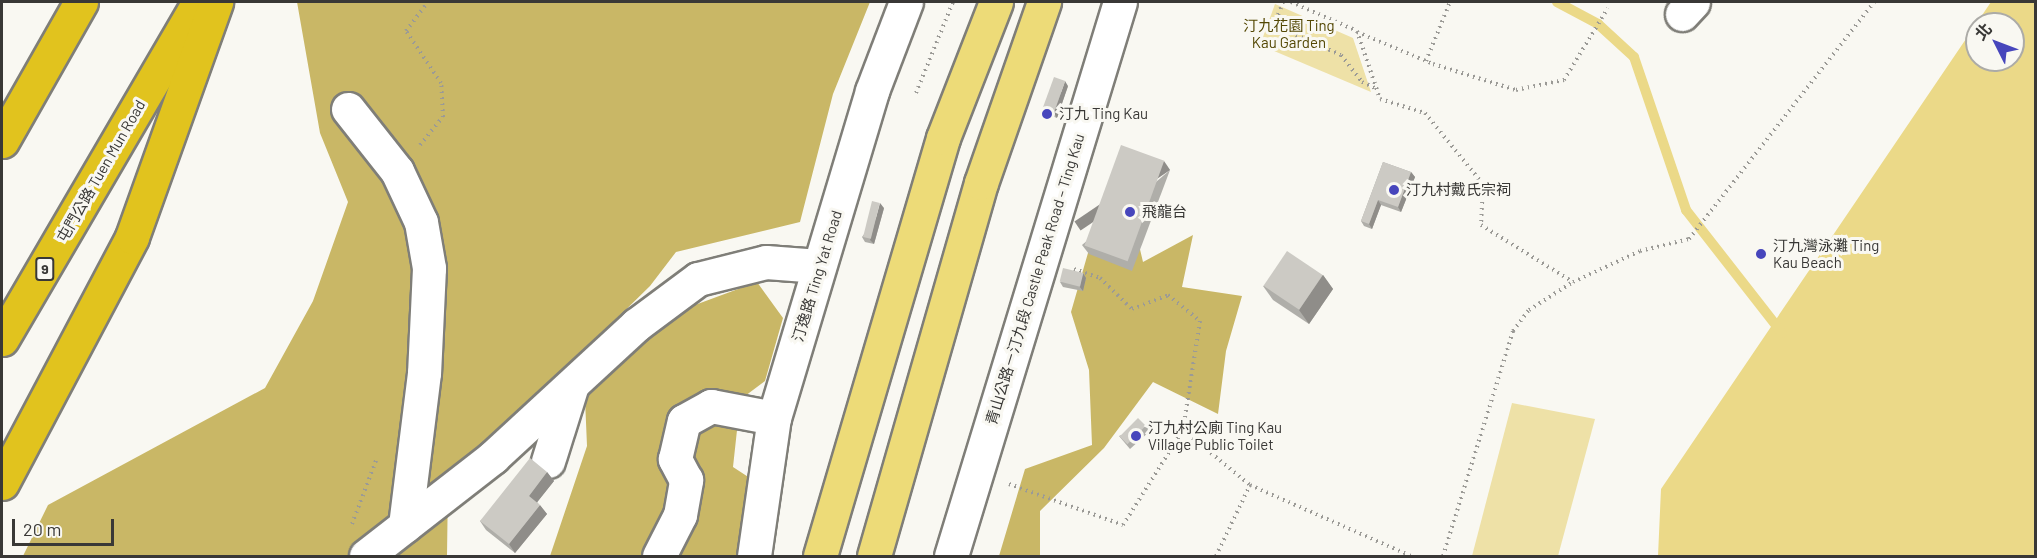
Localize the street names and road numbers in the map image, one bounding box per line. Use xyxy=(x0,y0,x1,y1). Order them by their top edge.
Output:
street label: 屯門公路 Tuen Mun Road xyxy=(53,97,149,245)
street label: 青山公路－汀九段 Castle Peak Road – Ting Kau xyxy=(982,131,1088,427)
street label: 汀逸路 Ting Yat Road xyxy=(788,208,846,344)
road number: 9 xyxy=(34,258,56,280)

